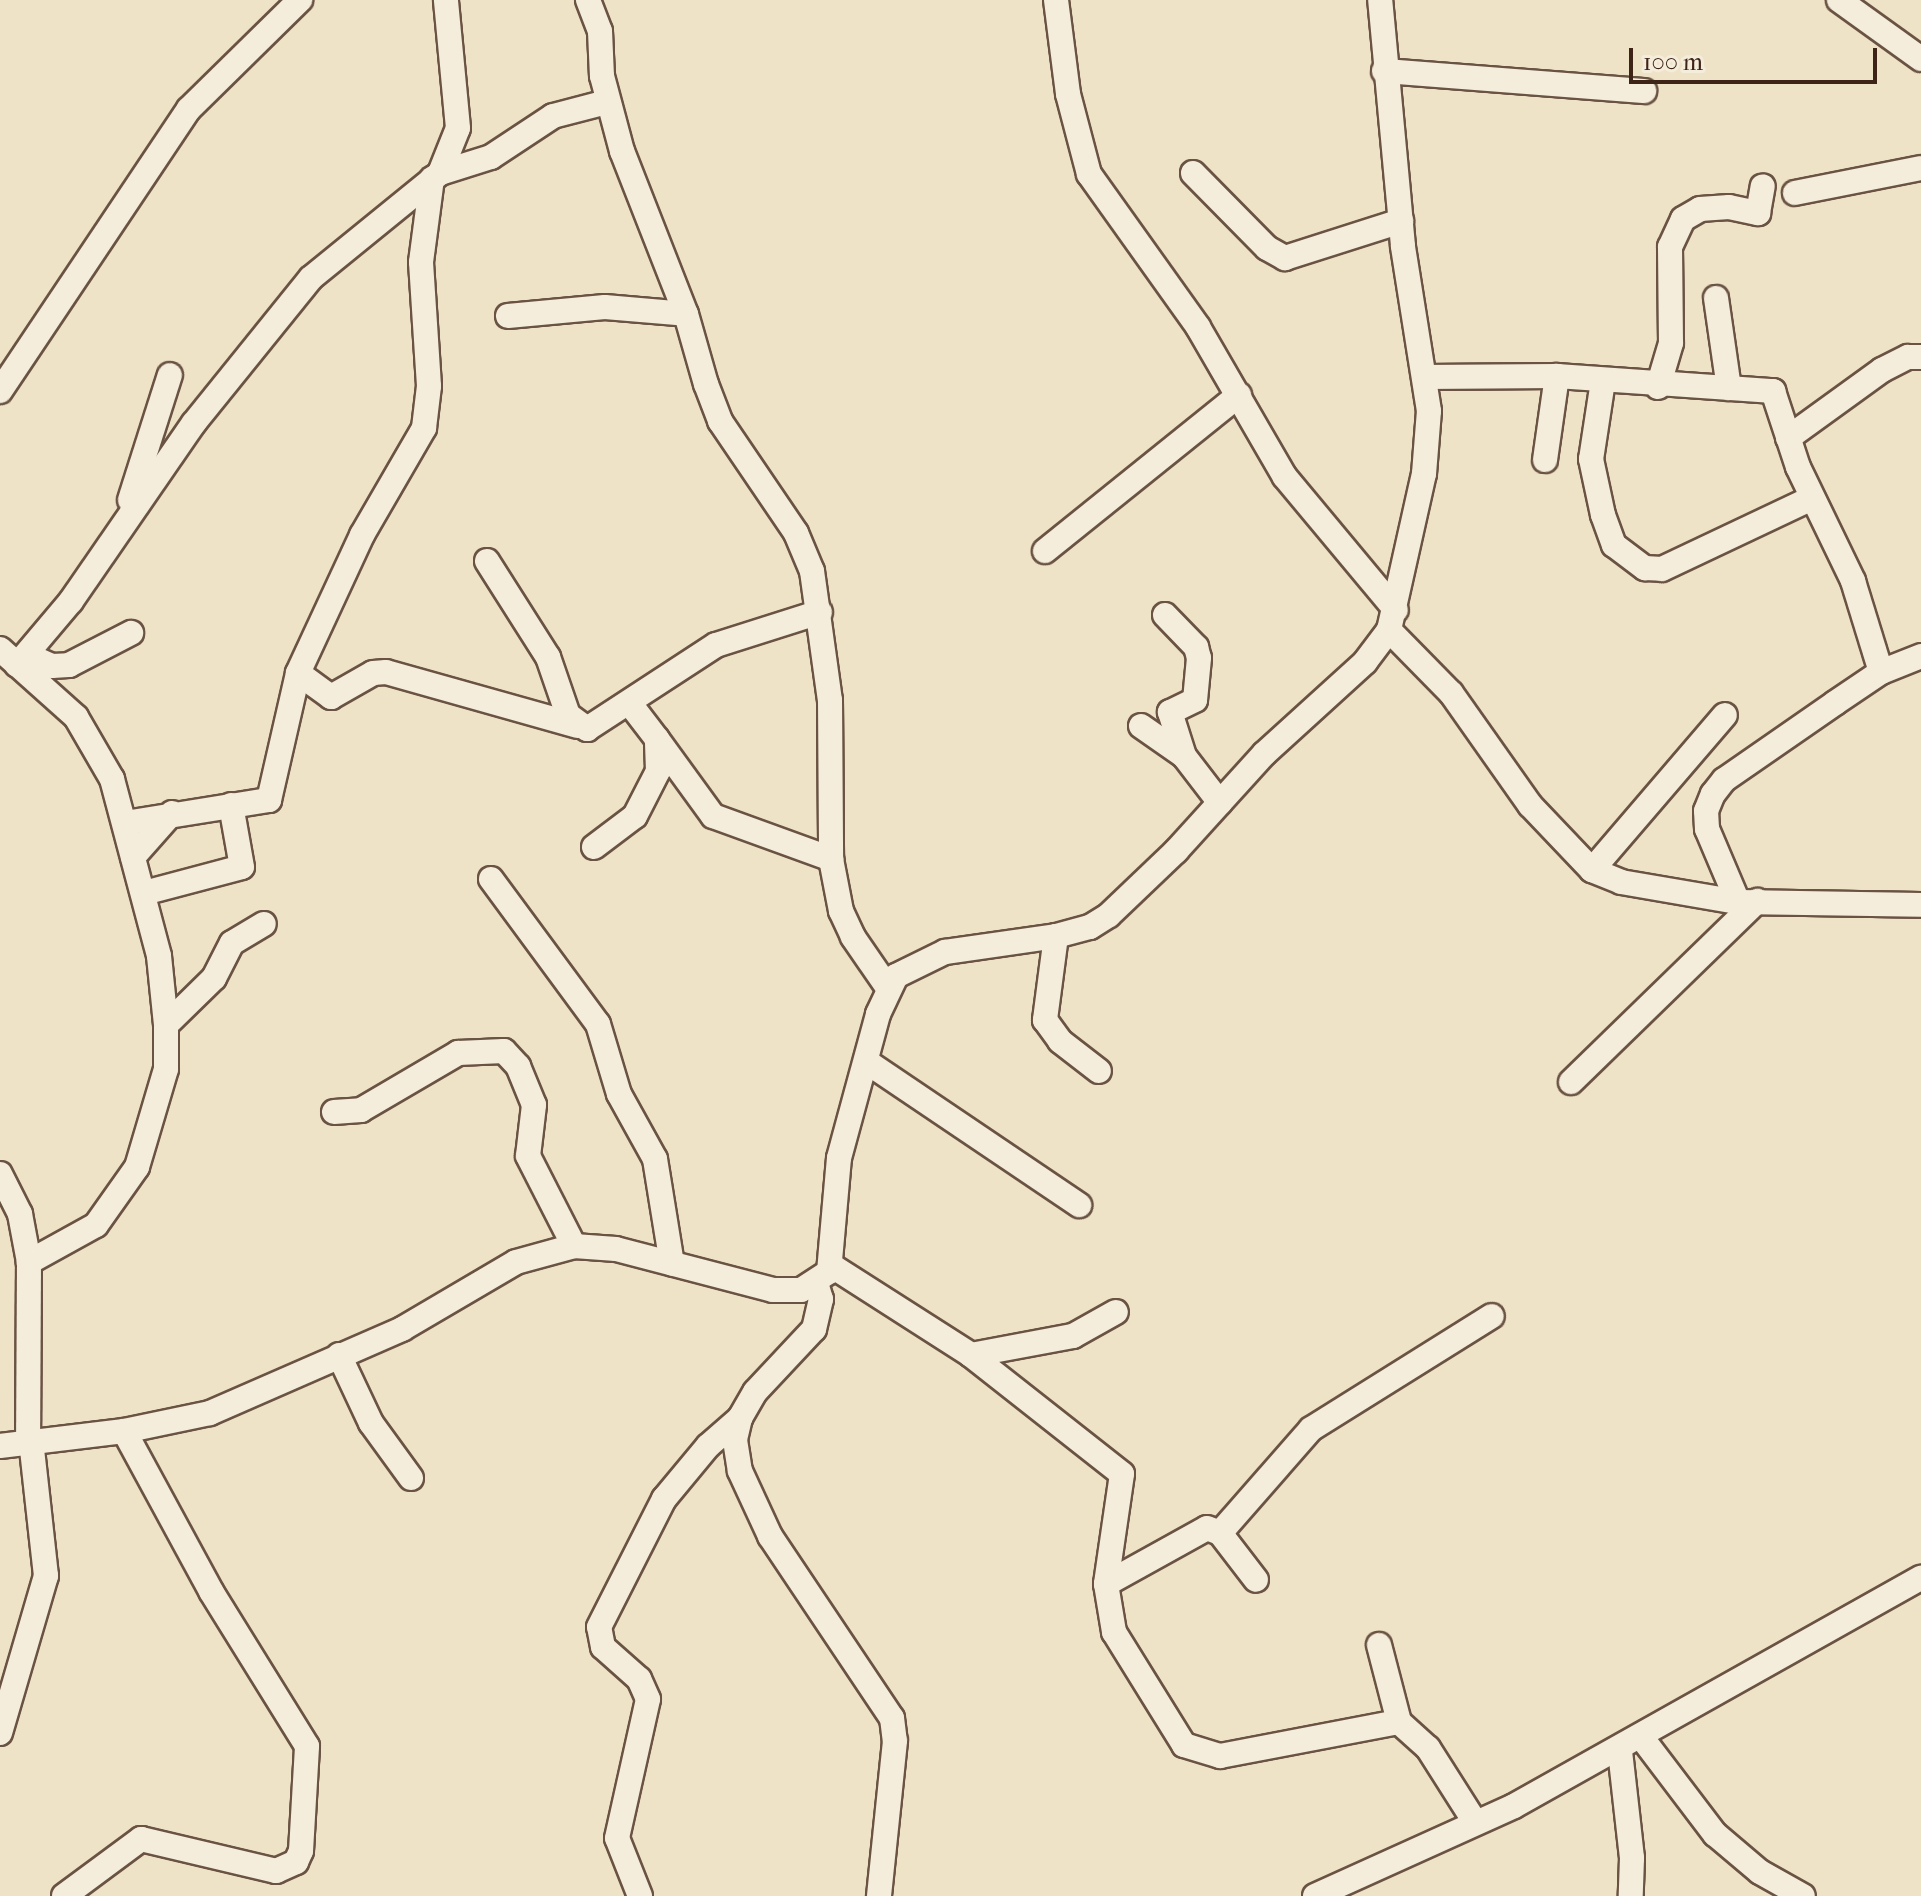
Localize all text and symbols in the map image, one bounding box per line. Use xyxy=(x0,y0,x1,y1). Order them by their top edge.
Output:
scale bar xyxy=(1633,32,1881,82)
text: 100 m xyxy=(1643,48,1703,76)

